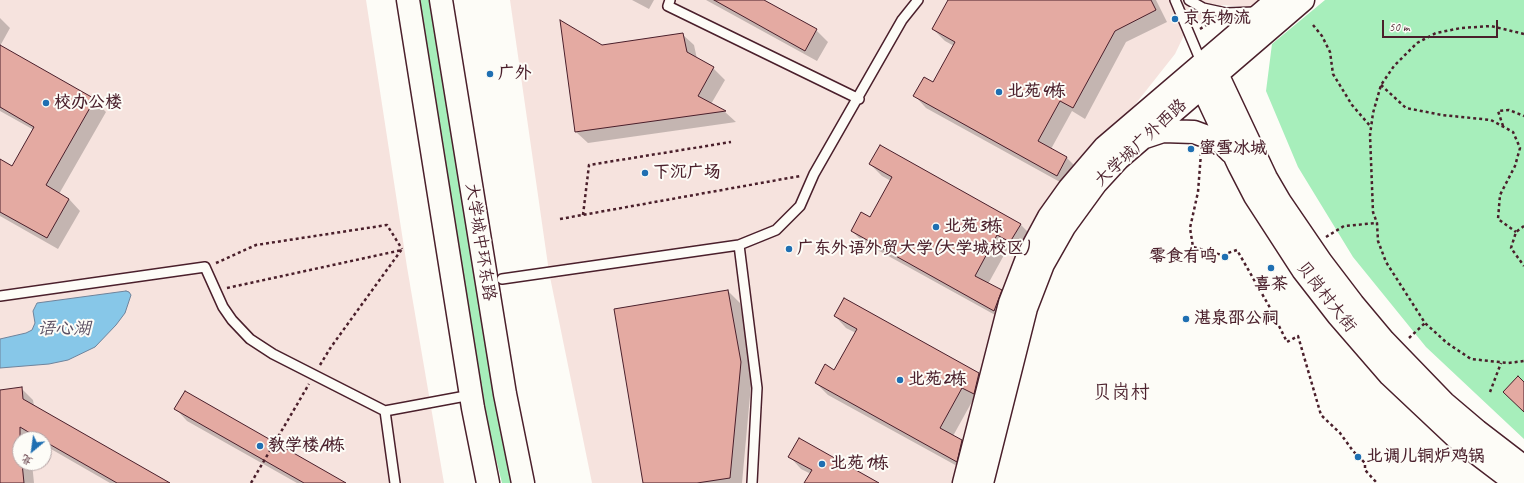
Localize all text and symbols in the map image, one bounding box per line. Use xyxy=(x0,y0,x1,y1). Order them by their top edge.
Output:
place label: 京东物流 xyxy=(1183,9,1251,29)
scale bar xyxy=(1384,12,1500,38)
marker: 京东物流 xyxy=(1170,14,1180,24)
text: 50 m xyxy=(1389,19,1409,35)
place label: 广外 xyxy=(498,64,532,84)
marker: 广外 xyxy=(485,69,495,79)
place label: 北苑4栋 xyxy=(1007,82,1066,102)
marker: 北苑4栋 xyxy=(994,87,1004,97)
place label: 校办公楼 xyxy=(54,93,122,113)
street label: 大学城广外西路 xyxy=(1091,95,1191,191)
marker: 校办公楼 xyxy=(41,98,51,108)
place label: 蜜雪冰城 xyxy=(1199,139,1267,159)
marker: 蜜雪冰城 xyxy=(1186,144,1196,154)
place label: 下沉广场 xyxy=(653,163,721,183)
marker: 下沉广场 xyxy=(640,168,650,178)
street label: 大学城中环东路 xyxy=(461,182,499,302)
place label: 北苑3栋 xyxy=(944,217,1003,237)
marker: 北苑3栋 xyxy=(931,222,941,232)
place label: 广东外语外贸大学(大学城校区) xyxy=(797,239,1029,259)
marker: 广东外语外贸大学(大学城校区) xyxy=(784,244,794,254)
place label: 零食有鸣 xyxy=(1149,247,1217,267)
marker: 零食有鸣 xyxy=(1220,252,1230,262)
street label: 贝岗村大街 xyxy=(1292,257,1360,337)
marker: 喜茶 xyxy=(1266,263,1276,273)
place label: 喜茶 xyxy=(1254,275,1288,295)
place label: 湛泉邵公祠 xyxy=(1194,309,1279,329)
marker: 湛泉邵公祠 xyxy=(1181,314,1191,324)
water label: 语心湖 xyxy=(37,318,91,340)
place label: 北苑2栋 xyxy=(908,370,967,390)
marker: 北苑2栋 xyxy=(895,375,905,385)
district label: 贝岗村 xyxy=(1093,382,1149,404)
north arrow xyxy=(12,431,52,471)
place label: 教学楼A栋 xyxy=(268,436,345,456)
marker: 教学楼A栋 xyxy=(255,441,265,451)
place label: 北调儿铜炉鸡锅 xyxy=(1366,447,1485,467)
text: 北 xyxy=(18,452,35,469)
marker: 北调儿铜炉鸡锅 xyxy=(1353,452,1363,462)
place label: 北苑1栋 xyxy=(830,454,889,474)
marker: 北苑1栋 xyxy=(817,459,827,469)

